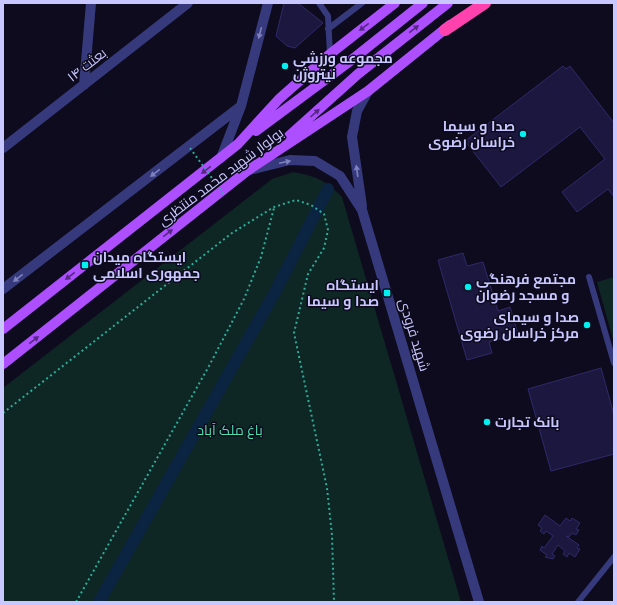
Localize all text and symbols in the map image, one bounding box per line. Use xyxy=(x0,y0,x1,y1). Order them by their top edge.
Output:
one-way arrow xyxy=(359,23,370,31)
one-way arrow xyxy=(409,25,420,34)
one-way arrow xyxy=(257,27,263,39)
street label: بعثت ۱۴ xyxy=(64,44,110,86)
place label: مجموعه ورزشی نیتروژن xyxy=(293,50,393,83)
marker: مجموعه ورزشی نیتروژن xyxy=(280,61,290,71)
one-way arrow xyxy=(310,108,320,118)
place label: صدا و سیما خراسان رضوی xyxy=(428,118,515,151)
street label: بولوار شهید محمد منتظری xyxy=(155,124,287,230)
marker: صدا و سیما خراسان رضوی xyxy=(518,129,528,139)
one-way arrow xyxy=(279,158,291,164)
one-way arrow xyxy=(354,165,360,177)
one-way arrow xyxy=(200,166,211,174)
one-way arrow xyxy=(149,168,160,177)
one-way arrow xyxy=(163,229,174,238)
place label: ایستگاه میدان جمهوری اسلامی xyxy=(93,249,200,282)
marker: ایستگاه میدان جمهوری اسلامی xyxy=(80,260,90,270)
place label: مجتمع فرهنگی و مسجد رضوان xyxy=(476,271,576,304)
one-way arrow xyxy=(65,272,76,280)
one-way arrow xyxy=(13,273,24,282)
place label: ایستگاه صدا و سیما xyxy=(307,277,379,310)
marker: مجتمع فرهنگی و مسجد رضوان xyxy=(463,282,473,292)
marker: ایستگاه صدا و سیما xyxy=(382,288,392,298)
street label: شهید فرودی xyxy=(395,296,433,374)
place label: صدا و سیمای مرکز خراسان رضوی xyxy=(460,309,579,342)
marker: صدا و سیمای مرکز خراسان رضوی xyxy=(582,320,592,330)
one-way arrow xyxy=(28,336,39,345)
place label: بانک تجارت xyxy=(495,414,559,431)
marker: بانک تجارت xyxy=(482,417,492,427)
park label: باغ ملک آباد xyxy=(197,422,263,439)

